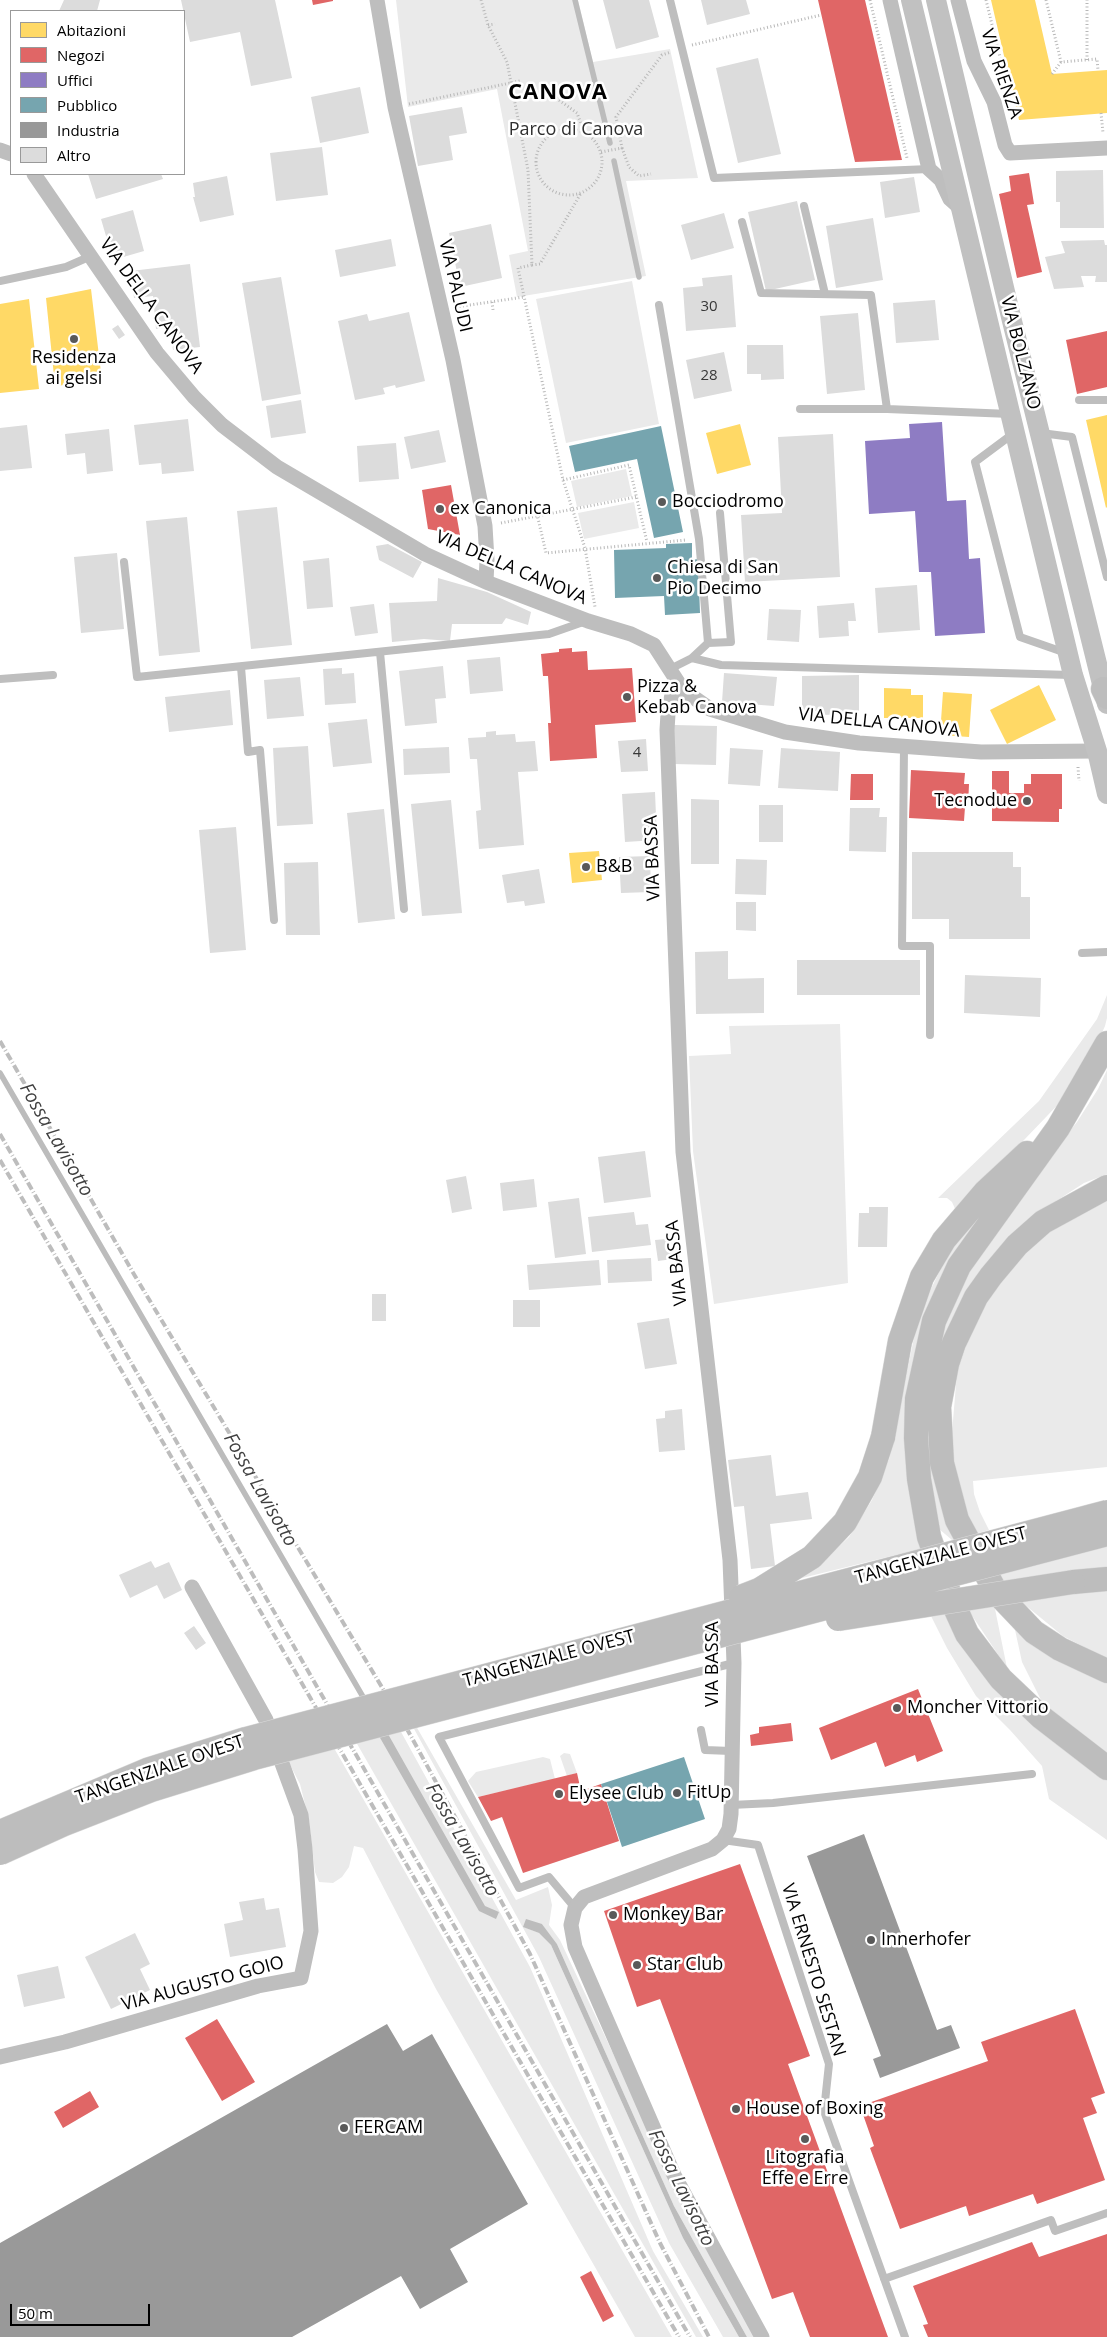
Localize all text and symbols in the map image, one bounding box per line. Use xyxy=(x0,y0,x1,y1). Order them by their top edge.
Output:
legend xyxy=(10,10,185,175)
text: Abitazioni xyxy=(57,20,126,40)
street label: VIA RIENZA xyxy=(976,26,1026,122)
text: Negozi xyxy=(57,45,105,65)
text: Uffici xyxy=(57,70,93,90)
district label: CANOVA xyxy=(507,80,609,106)
text: Pubblico xyxy=(57,95,117,115)
park label: Parco di Canova xyxy=(509,119,643,141)
text: Industria xyxy=(57,120,120,140)
text: Altro xyxy=(57,145,91,165)
street label: VIA DELLA CANOVA xyxy=(95,234,207,378)
street label: VIA PALUDI xyxy=(434,237,476,335)
street label: VIA BOLZANO xyxy=(995,294,1045,412)
house number: 30 xyxy=(700,298,718,316)
marker: Residenza ai gelsi xyxy=(68,333,80,345)
place label: Residenza ai gelsi xyxy=(32,347,116,389)
house number: 28 xyxy=(700,367,718,385)
place label: Bocciodromo xyxy=(672,491,784,513)
marker: Bocciodromo xyxy=(656,496,668,508)
place label: ex Canonica xyxy=(450,498,552,520)
marker: ex Canonica xyxy=(434,503,446,515)
street label: VIA DELLA CANOVA xyxy=(432,526,590,610)
place label: Chiesa di San Pio Decimo xyxy=(667,557,778,600)
marker: Chiesa di San Pio Decimo xyxy=(651,572,663,584)
place label: Pizza & Kebab Canova xyxy=(637,676,757,719)
marker: Pizza & Kebab Canova xyxy=(621,691,633,703)
street label: VIA DELLA CANOVA xyxy=(797,704,961,742)
house number: 4 xyxy=(633,744,641,762)
place label: Tecnodue xyxy=(934,790,1017,812)
marker: Tecnodue xyxy=(1021,795,1033,807)
street label: VIA BASSA xyxy=(641,815,665,901)
place label: B&B xyxy=(596,856,632,878)
marker: B&B xyxy=(580,861,592,873)
water label: Fossa Lavisotto xyxy=(14,1079,98,1201)
street label: VIA BASSA xyxy=(662,1219,692,1307)
water label: Fossa Lavisotto xyxy=(218,1429,302,1551)
street label: TANGENZIALE OVEST xyxy=(853,1523,1029,1589)
street label: VIA BASSA xyxy=(702,1621,724,1707)
street label: TANGENZIALE OVEST xyxy=(461,1626,637,1692)
place label: Moncher Vittorio xyxy=(907,1697,1049,1719)
marker: Moncher Vittorio xyxy=(891,1702,903,1714)
street label: TANGENZIALE OVEST xyxy=(73,1731,247,1809)
water label: Fossa Lavisotto xyxy=(420,1779,504,1901)
place label: FitUp xyxy=(687,1782,731,1804)
place label: Elysee Club xyxy=(569,1783,664,1805)
marker: FitUp xyxy=(671,1787,683,1799)
marker: Elysee Club xyxy=(553,1788,565,1800)
street label: VIA ERNESTO SESTAN xyxy=(776,1881,850,2059)
place label: Monkey Bar xyxy=(623,1904,723,1926)
marker: Monkey Bar xyxy=(607,1909,619,1921)
place label: Innerhofer xyxy=(881,1929,971,1951)
marker: Innerhofer xyxy=(865,1934,877,1946)
street label: VIA AUGUSTO GOIO xyxy=(119,1952,287,2016)
place label: Star Club xyxy=(647,1954,723,1976)
marker: Star Club xyxy=(631,1959,643,1971)
place label: House of Boxing xyxy=(746,2098,883,2120)
marker: House of Boxing xyxy=(730,2103,742,2115)
place label: FERCAM xyxy=(354,2117,423,2139)
marker: FERCAM xyxy=(338,2122,350,2134)
water label: Fossa Lavisotto xyxy=(643,2126,719,2250)
marker: Litografia Effe e Erre xyxy=(799,2133,811,2145)
place label: Litografia Effe e Erre xyxy=(762,2147,848,2190)
scale bar xyxy=(12,2294,152,2326)
text: 50 m xyxy=(18,2303,53,2323)

